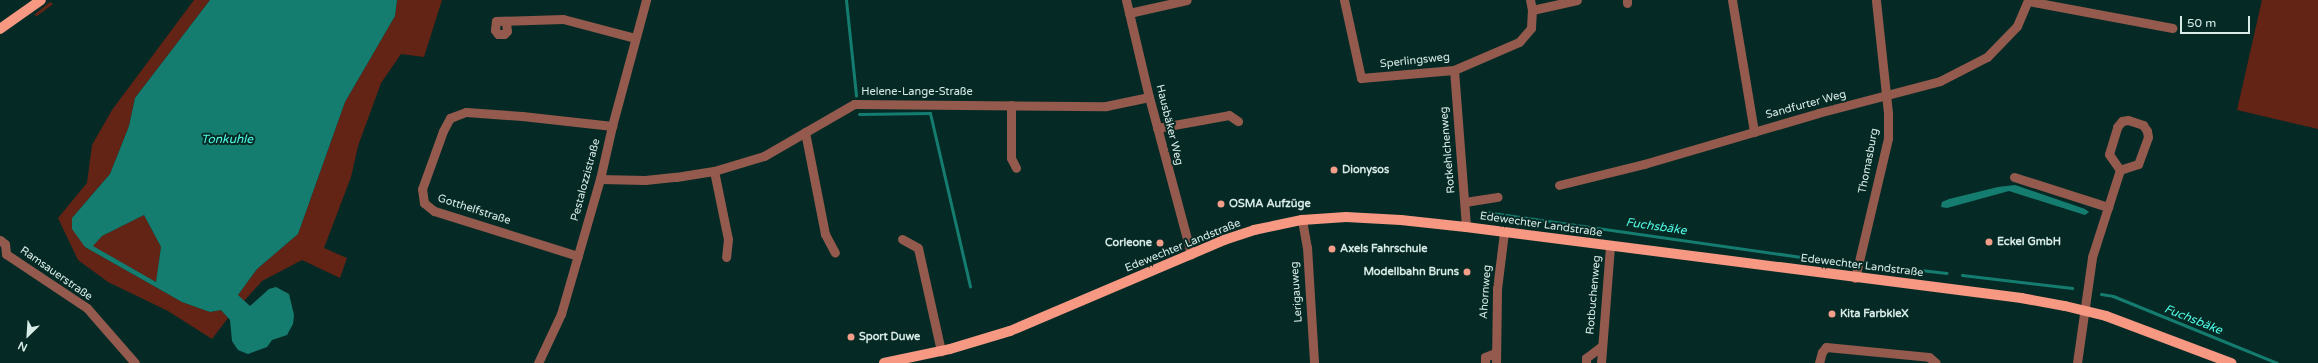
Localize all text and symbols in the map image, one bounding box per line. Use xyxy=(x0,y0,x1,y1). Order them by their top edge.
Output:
scale bar xyxy=(2182,8,2252,34)
text: 50 m xyxy=(2187,16,2216,30)
street label: Sperlingsweg xyxy=(1379,51,1451,71)
street label: Hausbäker Weg xyxy=(1153,83,1185,167)
street label: Helene-Lange-Straße xyxy=(861,85,973,99)
street label: Sandfurter Weg xyxy=(1764,88,1848,122)
street label: Rotkehlchenweg xyxy=(1438,106,1458,194)
street label: Thomasburg xyxy=(1856,127,1882,195)
water label: Tonkuhle xyxy=(201,133,253,147)
street label: Pestalozzistraße xyxy=(569,137,603,223)
place label: Dionysos xyxy=(1342,163,1389,177)
marker: Dionysos xyxy=(1329,165,1339,175)
street label: Gotthelfstraße xyxy=(436,192,512,228)
place label: OSMA Aufzüge xyxy=(1229,197,1311,211)
marker: OSMA Aufzüge xyxy=(1216,199,1226,209)
street label: Edewechter Landstraße xyxy=(1479,210,1603,240)
water label: Fuchsbäke xyxy=(1625,216,1687,238)
street label: Edewechter Landstraße xyxy=(1123,217,1243,275)
place label: Eckel GmbH xyxy=(1997,235,2061,249)
place label: Corleone xyxy=(1105,236,1152,250)
marker: Eckel GmbH xyxy=(1984,237,1994,247)
marker: Corleone xyxy=(1155,238,1165,248)
place label: Axels Fahrschule xyxy=(1340,242,1428,256)
street label: Ramsauerstraße xyxy=(17,244,95,304)
marker: Axels Fahrschule xyxy=(1327,244,1337,254)
street label: Edewechter Landstraße xyxy=(1800,252,1924,280)
street label: Rotbuchenweg xyxy=(1584,255,1604,335)
street label: Lerigauweg xyxy=(1288,261,1306,323)
place label: Modellbahn Bruns xyxy=(1363,265,1459,279)
street label: Ahornweg xyxy=(1478,265,1494,319)
marker: Modellbahn Bruns xyxy=(1462,267,1472,277)
water label: Fuchsbäke xyxy=(2162,302,2224,338)
place label: Kita FarbkleX xyxy=(1840,307,1909,321)
marker: Kita FarbkleX xyxy=(1827,309,1837,319)
north arrow xyxy=(8,315,48,355)
place label: Sport Duwe xyxy=(859,330,920,344)
marker: Sport Duwe xyxy=(846,332,856,342)
text: N xyxy=(16,339,29,354)

